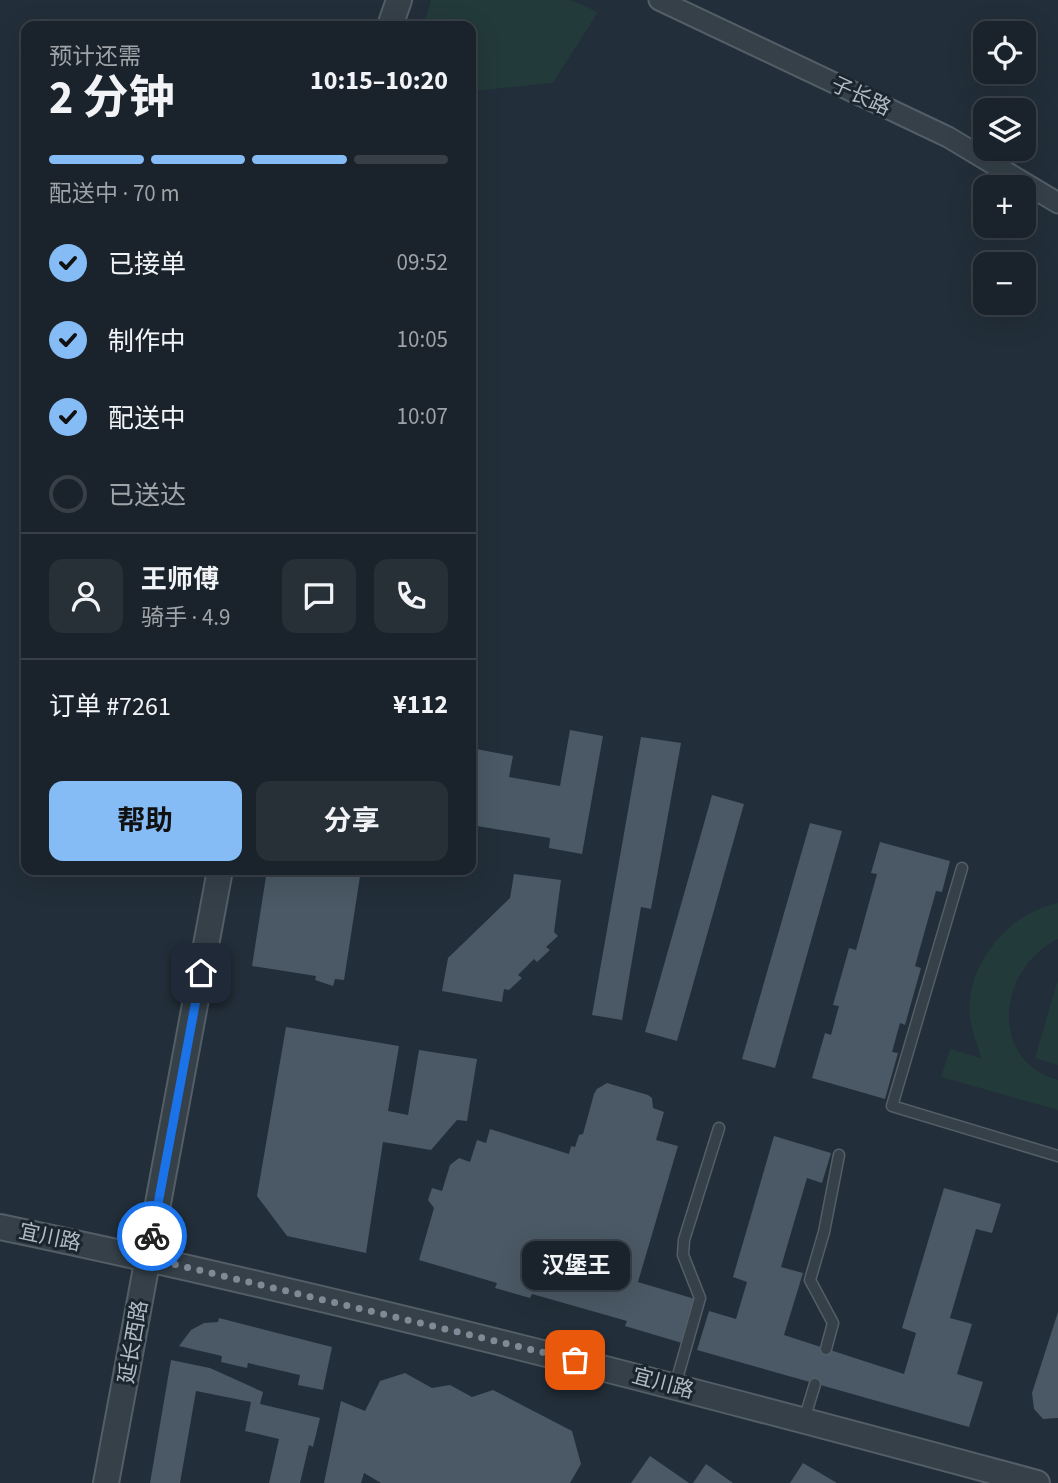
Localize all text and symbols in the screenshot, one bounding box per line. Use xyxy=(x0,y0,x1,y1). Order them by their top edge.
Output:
map controls xyxy=(973,21,1036,315)
button: locate xyxy=(973,21,1036,84)
text: 预计还需 xyxy=(49,40,141,73)
text: 10:15–10:20 xyxy=(310,62,448,99)
text: 2 分钟 xyxy=(49,66,175,131)
street label: 子长路 xyxy=(826,69,896,123)
button: layers xyxy=(973,98,1036,161)
button: + xyxy=(973,175,1036,238)
text: 配送中 · 70 m xyxy=(49,177,179,210)
icon: check xyxy=(49,244,87,282)
text: 已接单 xyxy=(108,246,186,283)
text: 09:52 xyxy=(397,246,448,279)
button: − xyxy=(973,252,1036,315)
icon: check xyxy=(49,321,87,359)
text: 制作中 xyxy=(108,323,186,360)
text: 10:05 xyxy=(397,323,448,356)
icon: check xyxy=(49,398,87,436)
text: 配送中 xyxy=(108,400,186,437)
text: 10:07 xyxy=(397,400,448,433)
text: 已送达 xyxy=(108,477,186,514)
button: person xyxy=(49,559,123,633)
button: chat xyxy=(282,559,356,633)
button: phone xyxy=(374,559,448,633)
text: 王师傅 xyxy=(141,561,219,598)
text: 骑手 · 4.9 xyxy=(141,601,231,634)
text: ¥112 xyxy=(393,686,448,723)
text: 订单 #7261 xyxy=(49,688,171,725)
button: 帮助 xyxy=(49,781,242,861)
button: 分享 xyxy=(256,781,448,861)
pin xyxy=(171,943,231,1003)
icon: home xyxy=(182,954,220,992)
courier xyxy=(117,1201,187,1271)
street label: 宜川路 xyxy=(16,1216,84,1258)
icon: bike xyxy=(133,1217,171,1255)
callout: 汉堡王 xyxy=(521,1241,629,1290)
text: 汉堡王 xyxy=(542,1249,611,1282)
street label: 延长西路 xyxy=(111,1298,155,1386)
pin xyxy=(545,1330,605,1390)
icon: bag xyxy=(556,1341,594,1379)
street label: 宜川路 xyxy=(629,1360,697,1406)

